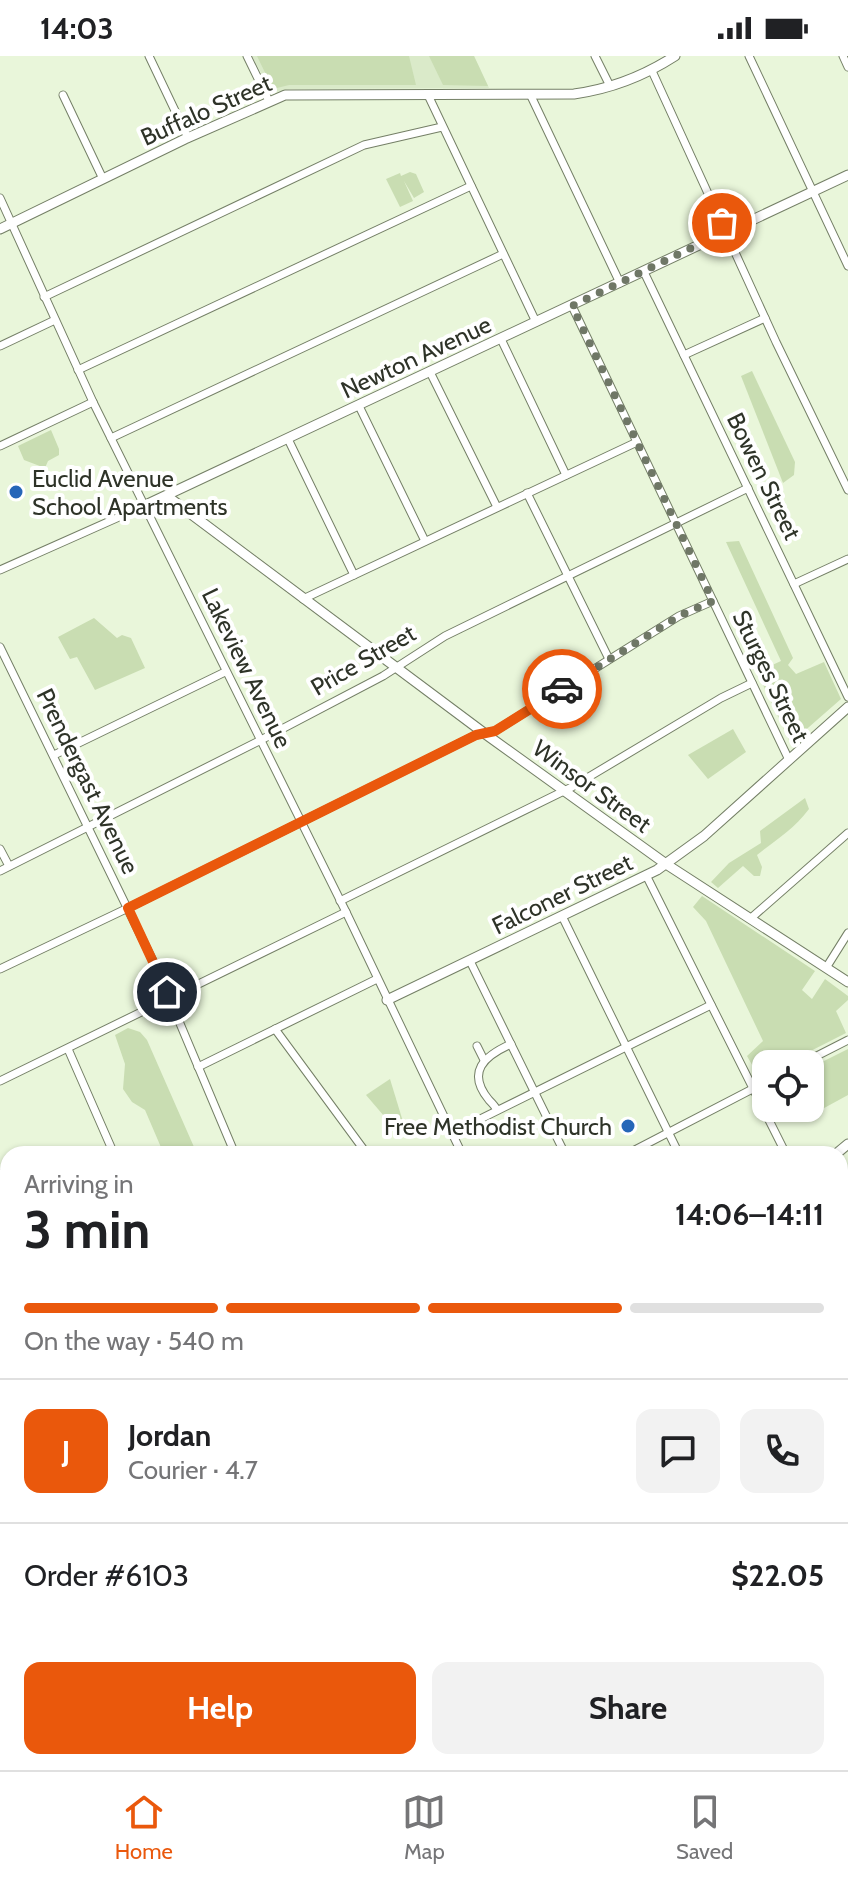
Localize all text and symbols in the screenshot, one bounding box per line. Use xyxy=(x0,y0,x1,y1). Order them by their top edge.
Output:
text: 14:03 xyxy=(40,10,114,47)
street label: Buffalo Street xyxy=(136,68,276,152)
pin xyxy=(688,189,756,257)
icon: bag xyxy=(700,201,744,245)
street label: Newton Avenue xyxy=(336,310,496,404)
street label: Bowen Street xyxy=(721,408,807,544)
place label: Euclid Avenue School Apartments xyxy=(32,464,227,521)
marker: Euclid Avenue School Apartments xyxy=(7,483,25,501)
street label: Lakeview Avenue xyxy=(196,583,298,753)
street label: Sturges Street xyxy=(727,605,815,747)
street label: Price Street xyxy=(305,618,421,702)
courier xyxy=(522,649,602,729)
icon: car xyxy=(540,667,584,711)
street label: Prendergast Avenue xyxy=(31,684,145,878)
street label: Winsor Street xyxy=(527,733,657,839)
street label: Falconer Street xyxy=(487,848,637,940)
pin xyxy=(133,958,201,1026)
icon: home xyxy=(145,970,189,1014)
map controls xyxy=(752,1050,824,1122)
button: locate xyxy=(752,1050,824,1122)
place label: Free Methodist Church xyxy=(384,1112,612,1141)
marker: Free Methodist Church xyxy=(619,1117,637,1135)
text: Arriving in xyxy=(24,1168,134,1200)
text: 14:06–14:11 xyxy=(675,1196,824,1233)
text: 3 min xyxy=(24,1198,150,1261)
text: On the way · 540 m xyxy=(24,1325,244,1357)
button: chat xyxy=(636,1409,720,1493)
button: phone xyxy=(740,1409,824,1493)
text: Jordan xyxy=(128,1417,211,1454)
text: J xyxy=(62,1433,70,1470)
text: Courier · 4.7 xyxy=(128,1454,258,1486)
text: Order #6103 xyxy=(24,1557,189,1594)
text: $22.05 xyxy=(731,1557,824,1594)
button: Help xyxy=(24,1662,416,1754)
button: Share xyxy=(432,1662,824,1754)
tab: Home xyxy=(115,1790,173,1865)
tab: Map xyxy=(402,1790,446,1865)
tab: Saved xyxy=(676,1790,733,1865)

